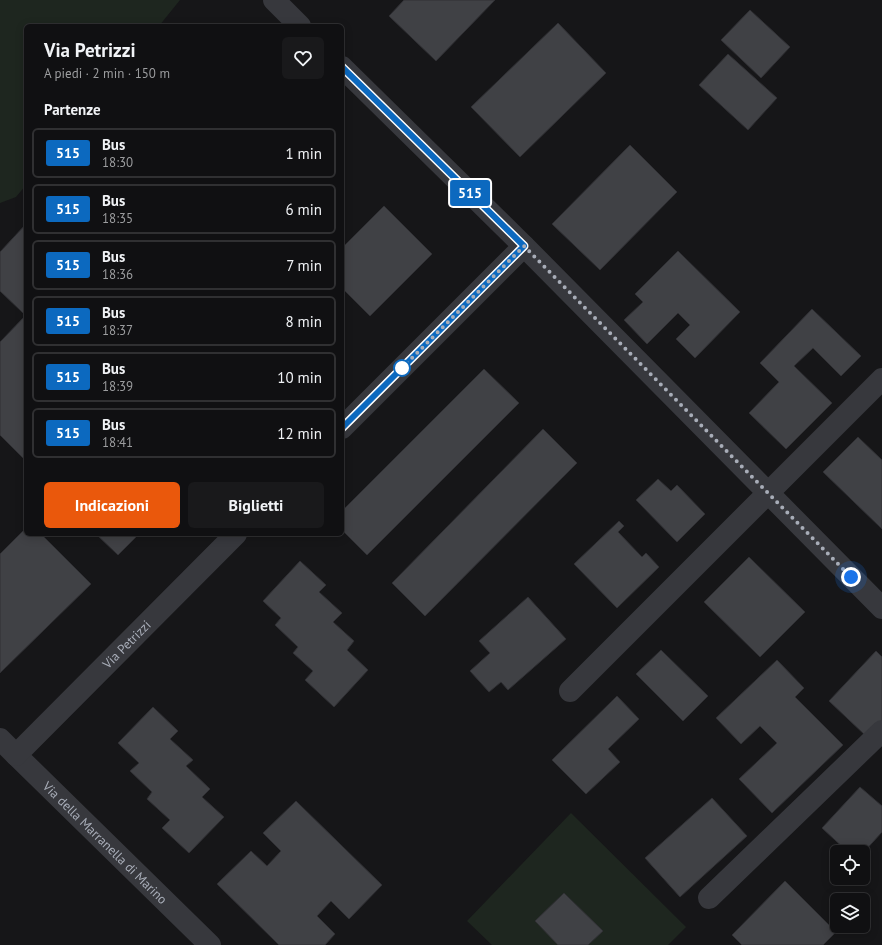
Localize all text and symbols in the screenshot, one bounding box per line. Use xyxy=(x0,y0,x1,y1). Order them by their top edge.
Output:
button: heart xyxy=(282,37,324,79)
text: Via Petrizzi xyxy=(44,38,136,62)
text: A piedi · 2 min · 150 m xyxy=(44,65,170,82)
text: Partenze xyxy=(44,100,101,119)
text: Bus xyxy=(102,135,125,154)
text: 515 xyxy=(56,144,80,162)
text: 1 min xyxy=(285,144,322,163)
text: 18:30 xyxy=(102,154,133,171)
line badge: 515 xyxy=(447,180,493,206)
text: 515 xyxy=(458,184,482,202)
text: Bus xyxy=(102,191,125,210)
text: 515 xyxy=(56,200,80,218)
text: 6 min xyxy=(285,200,322,219)
text: 18:35 xyxy=(102,210,133,227)
text: Bus xyxy=(102,247,125,266)
text: 515 xyxy=(56,256,80,274)
text: 7 min xyxy=(286,256,322,275)
text: 18:36 xyxy=(102,266,133,283)
text: Bus xyxy=(102,303,125,322)
text: 515 xyxy=(56,312,80,330)
text: 8 min xyxy=(285,312,322,331)
text: 18:37 xyxy=(102,322,133,339)
text: Bus xyxy=(102,359,125,378)
unlabelled marker xyxy=(393,359,411,377)
text: 515 xyxy=(56,368,80,386)
text: 10 min xyxy=(277,368,322,387)
text: 18:39 xyxy=(102,378,133,395)
text: Bus xyxy=(102,415,125,434)
text: 515 xyxy=(56,424,80,442)
text: 12 min xyxy=(277,424,322,443)
text: 18:41 xyxy=(102,434,133,451)
button: Indicazioni xyxy=(44,482,180,528)
button: Biglietti xyxy=(188,482,324,528)
your location xyxy=(841,567,861,587)
street label: Via Petrizzi xyxy=(98,616,154,673)
street label: Via della Marranella di Marino xyxy=(39,777,171,907)
map controls xyxy=(830,845,870,933)
button: locate xyxy=(830,845,870,885)
button: layers xyxy=(830,893,870,933)

